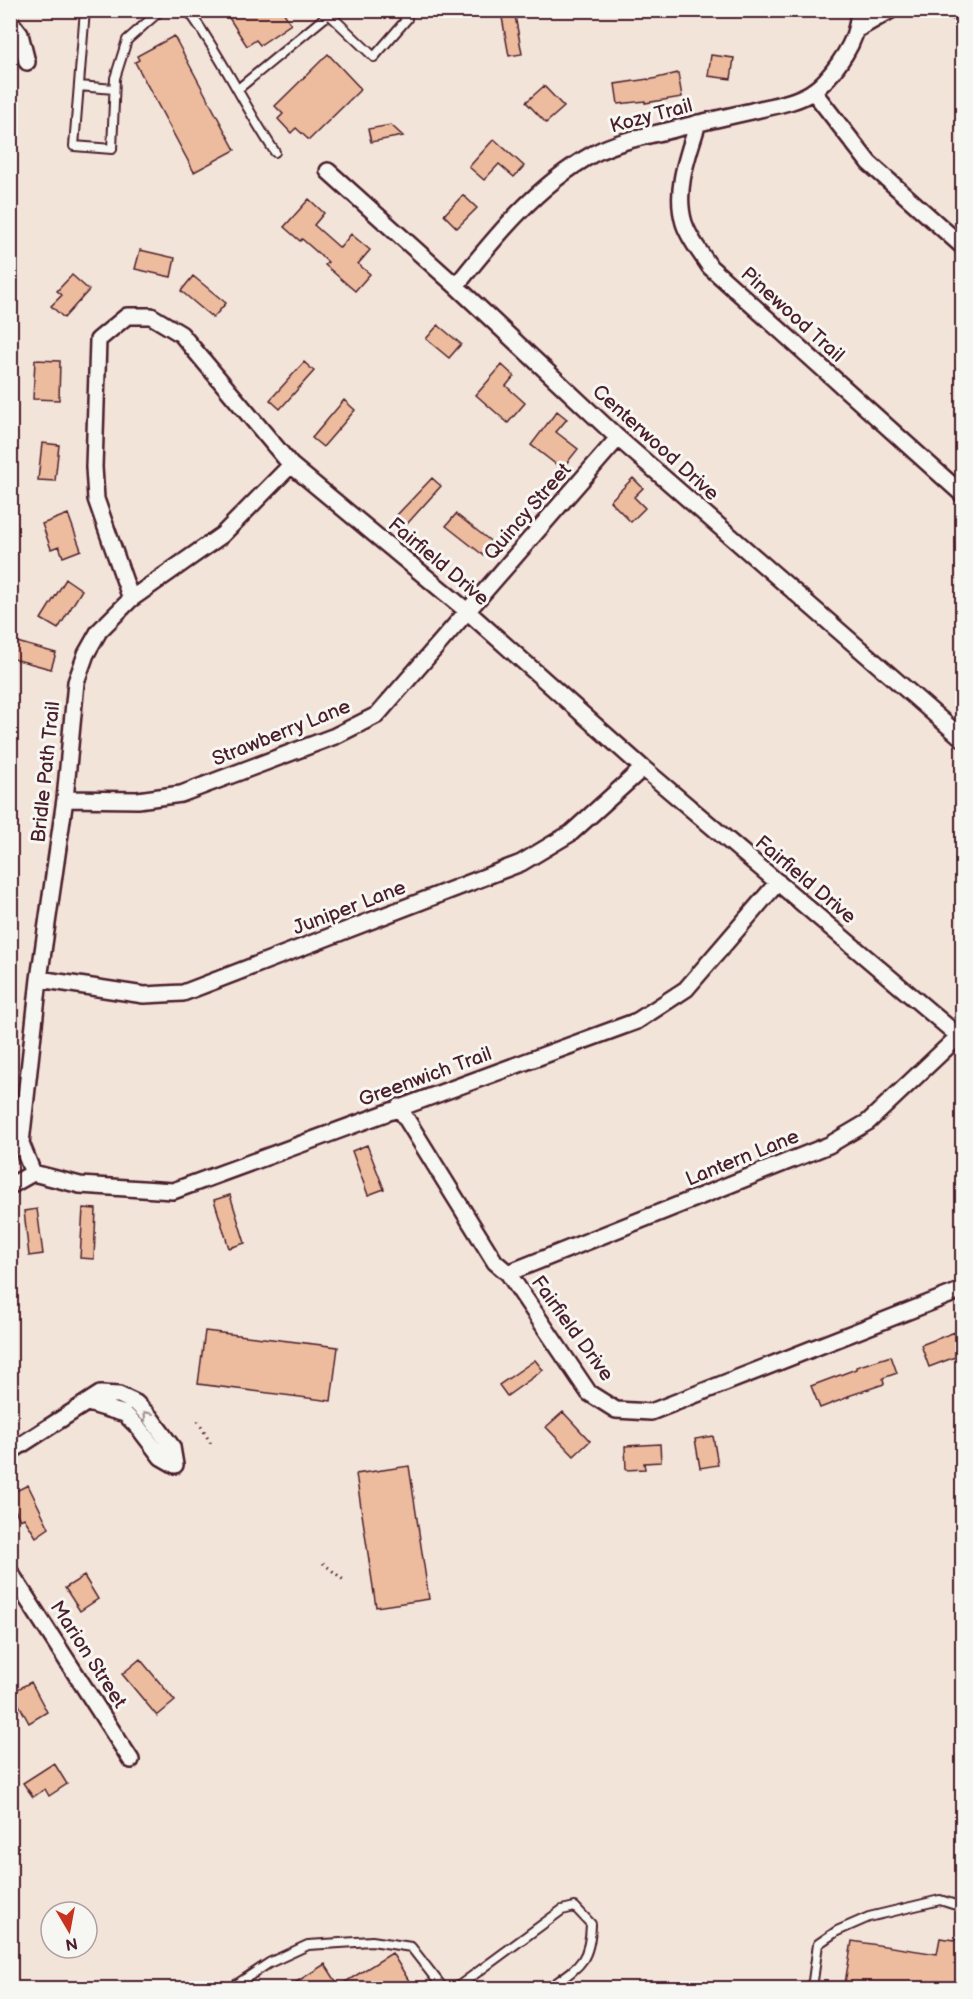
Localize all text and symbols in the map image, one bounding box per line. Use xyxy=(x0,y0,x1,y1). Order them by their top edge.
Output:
street label: Kozy Trail xyxy=(607,93,695,138)
street label: Pinewood Trail xyxy=(736,262,849,367)
street label: Centerwood Drive xyxy=(587,380,724,506)
street label: Quincy Street xyxy=(479,458,576,565)
street label: Fairfield Drive xyxy=(383,513,494,611)
street label: Strawberry Lane xyxy=(209,694,354,772)
street label: Bridle Path Trail xyxy=(27,700,65,844)
street label: Fairfield Drive xyxy=(750,831,861,929)
street label: Juniper Lane xyxy=(290,875,409,940)
street label: Greenwich Trail xyxy=(356,1042,495,1112)
street label: Lantern Lane xyxy=(682,1124,803,1192)
street label: Fairfield Drive xyxy=(526,1271,619,1386)
one-way arrow xyxy=(143,1411,154,1422)
street label: Marion Street xyxy=(45,1596,132,1713)
north arrow xyxy=(39,1900,99,1960)
text: N xyxy=(64,1933,79,1954)

